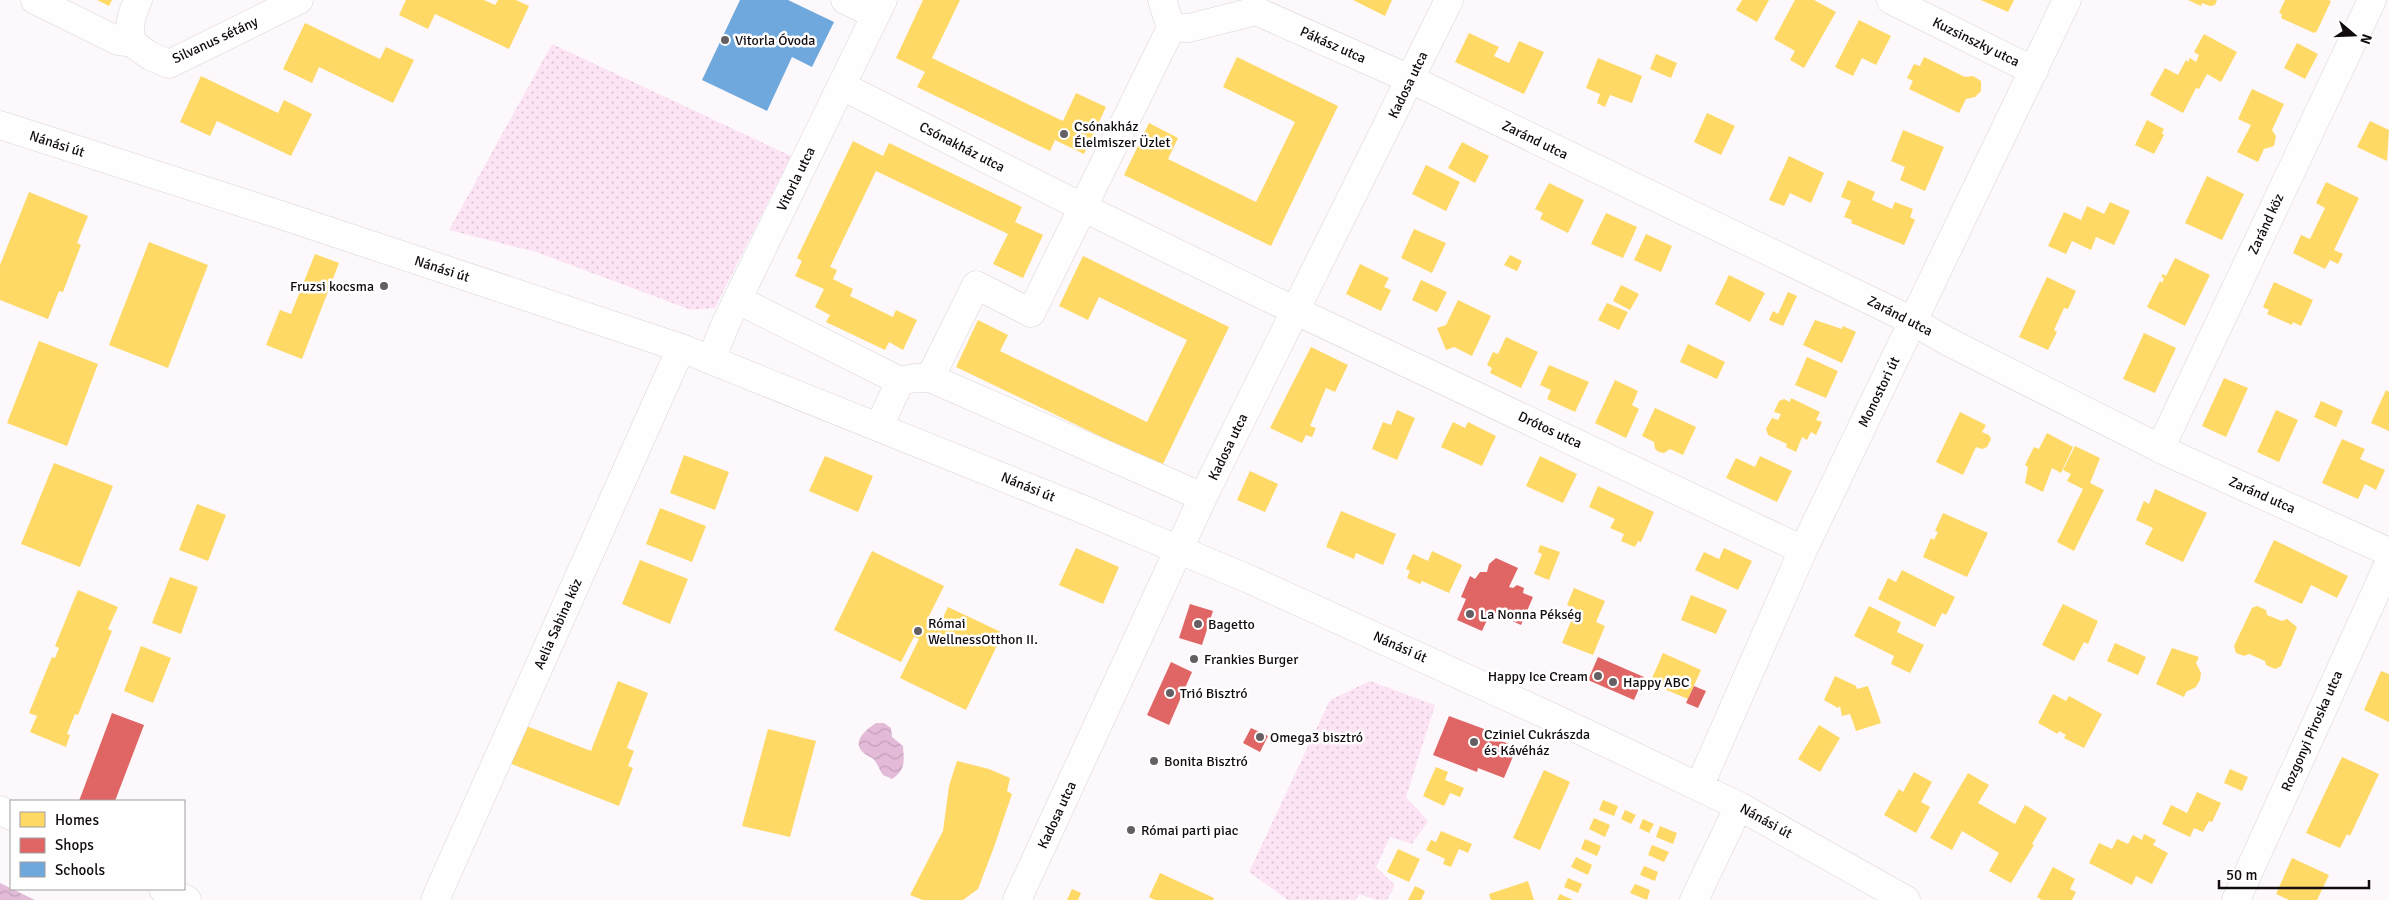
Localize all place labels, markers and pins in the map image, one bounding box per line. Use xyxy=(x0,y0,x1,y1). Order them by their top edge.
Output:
place label: Vitorla Óvoda xyxy=(735,32,815,49)
marker: Vitorla Óvoda xyxy=(719,34,731,46)
place label: Csónakház Élelmiszer Üzlet xyxy=(1074,118,1171,151)
marker: Csónakház Élelmiszer Üzlet xyxy=(1058,128,1070,140)
place label: Fruzsi kocsma xyxy=(290,278,374,295)
marker: Fruzsi kocsma xyxy=(378,280,390,292)
place label: La Nonna Pékség xyxy=(1480,606,1582,623)
marker: La Nonna Pékség xyxy=(1464,608,1476,620)
place label: Római WellnessOtthon II. xyxy=(928,615,1038,648)
place label: Bagetto xyxy=(1208,616,1255,633)
marker: Bagetto xyxy=(1192,618,1204,630)
marker: Római WellnessOtthon II. xyxy=(912,625,924,637)
place label: Frankies Burger xyxy=(1204,651,1299,668)
marker: Frankies Burger xyxy=(1188,653,1200,665)
place label: Happy Ice Cream xyxy=(1488,668,1588,685)
marker: Happy Ice Cream xyxy=(1592,670,1604,682)
place label: Happy ABC xyxy=(1623,674,1689,691)
marker: Happy ABC xyxy=(1607,676,1619,688)
place label: Trió Bisztró xyxy=(1180,685,1247,702)
marker: Trió Bisztró xyxy=(1164,687,1176,699)
place label: Cziniel Cukrászda és Kávéház xyxy=(1484,726,1590,759)
place label: Omega3 bisztró xyxy=(1270,729,1363,746)
marker: Omega3 bisztró xyxy=(1254,731,1266,743)
marker: Cziniel Cukrászda és Kávéház xyxy=(1468,736,1480,748)
place label: Bonita Bisztró xyxy=(1164,753,1248,770)
marker: Bonita Bisztró xyxy=(1148,755,1160,767)
place label: Római parti piac xyxy=(1141,822,1239,839)
marker: Római parti piac xyxy=(1125,824,1137,836)

